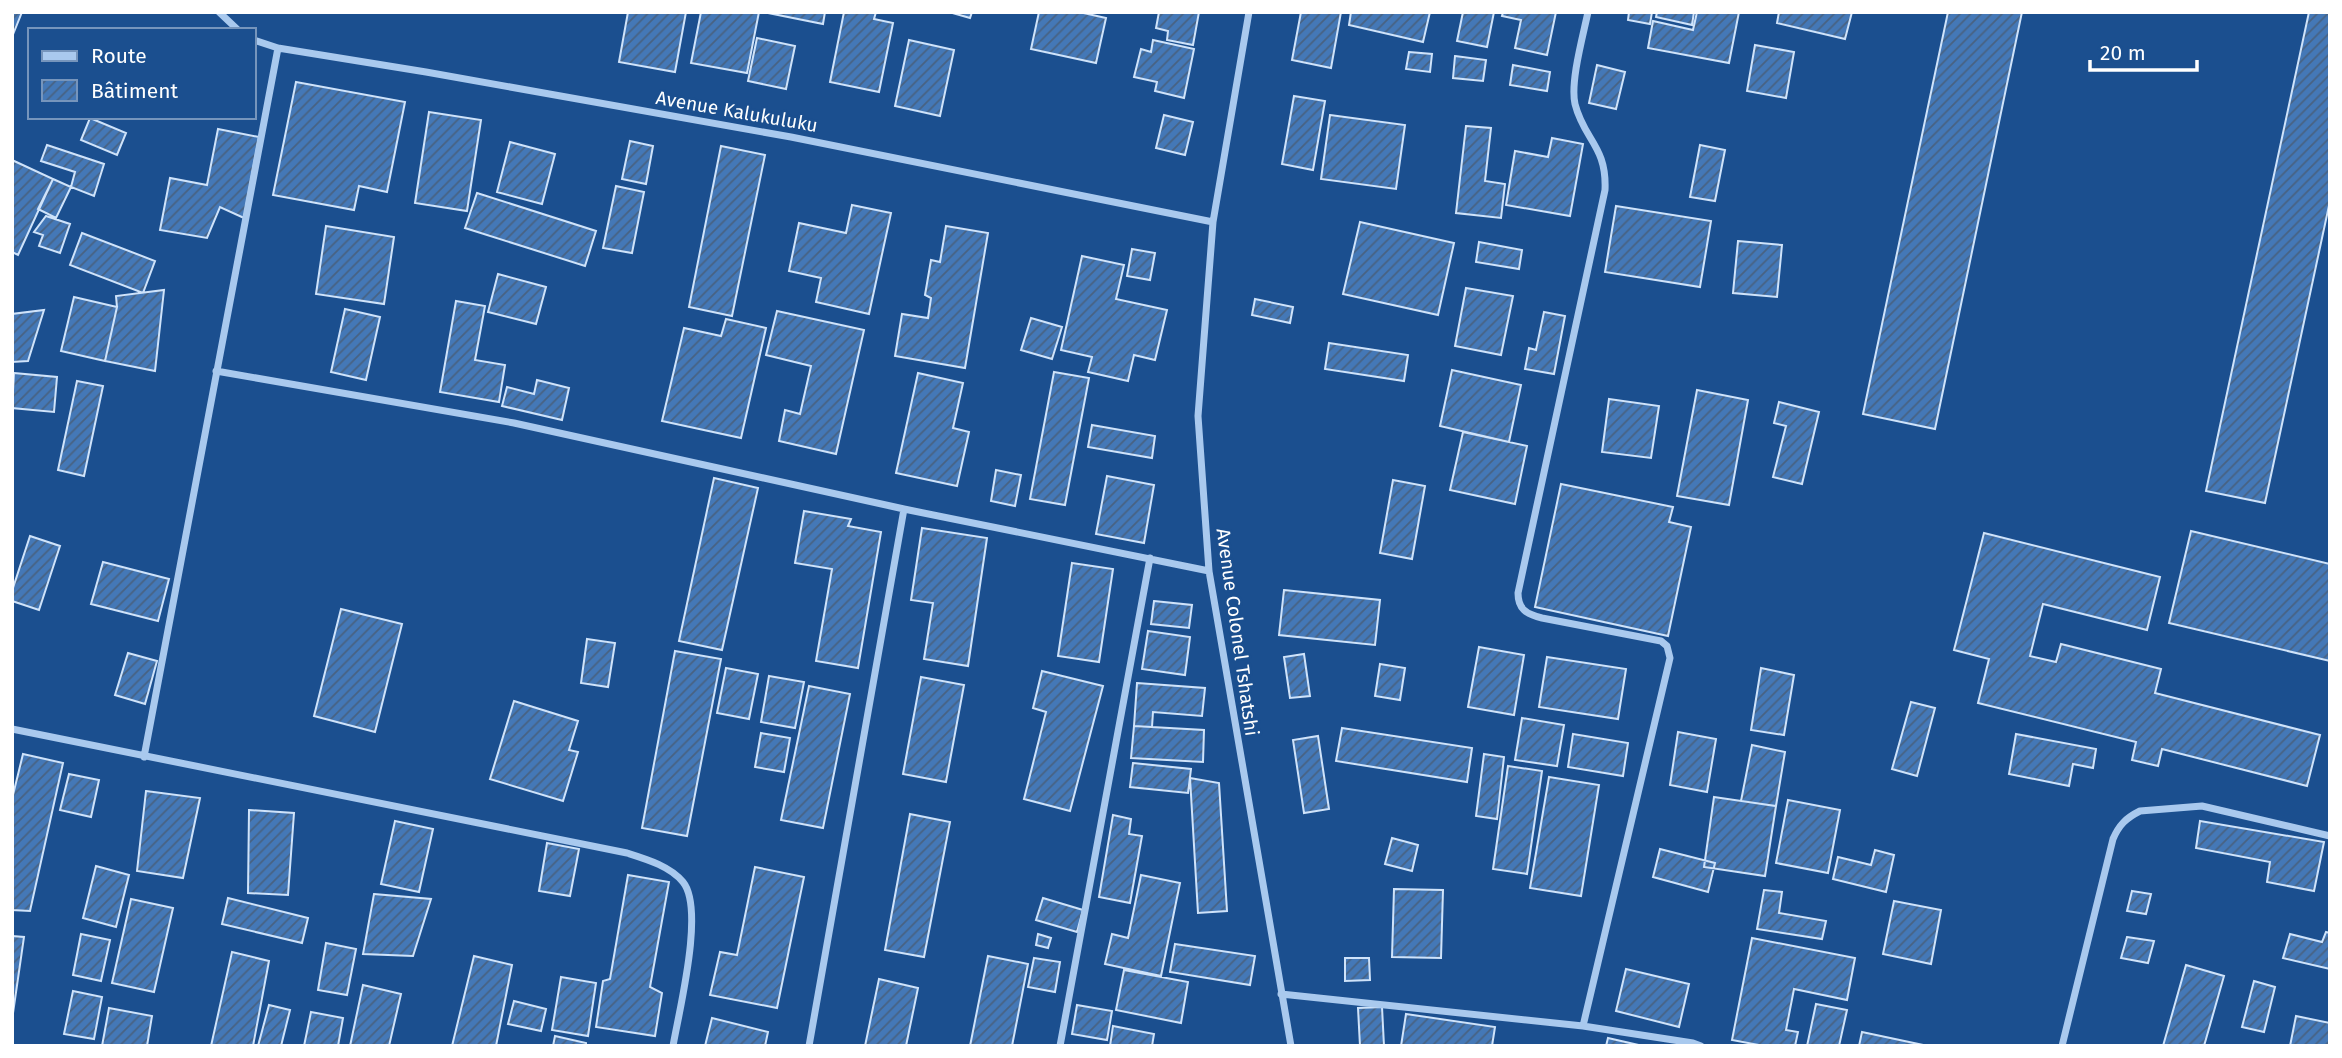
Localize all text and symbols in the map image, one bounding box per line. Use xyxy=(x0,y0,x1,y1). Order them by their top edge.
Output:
legend xyxy=(28,28,256,119)
scale bar xyxy=(2090,28,2197,72)
text: 20 m xyxy=(2100,40,2146,66)
text: Route xyxy=(91,43,147,69)
text: Bâtiment xyxy=(91,78,178,104)
street label: Avenue Kalukuluku xyxy=(654,86,820,137)
street label: Avenue Colonel Tshatshi xyxy=(1212,527,1263,737)

